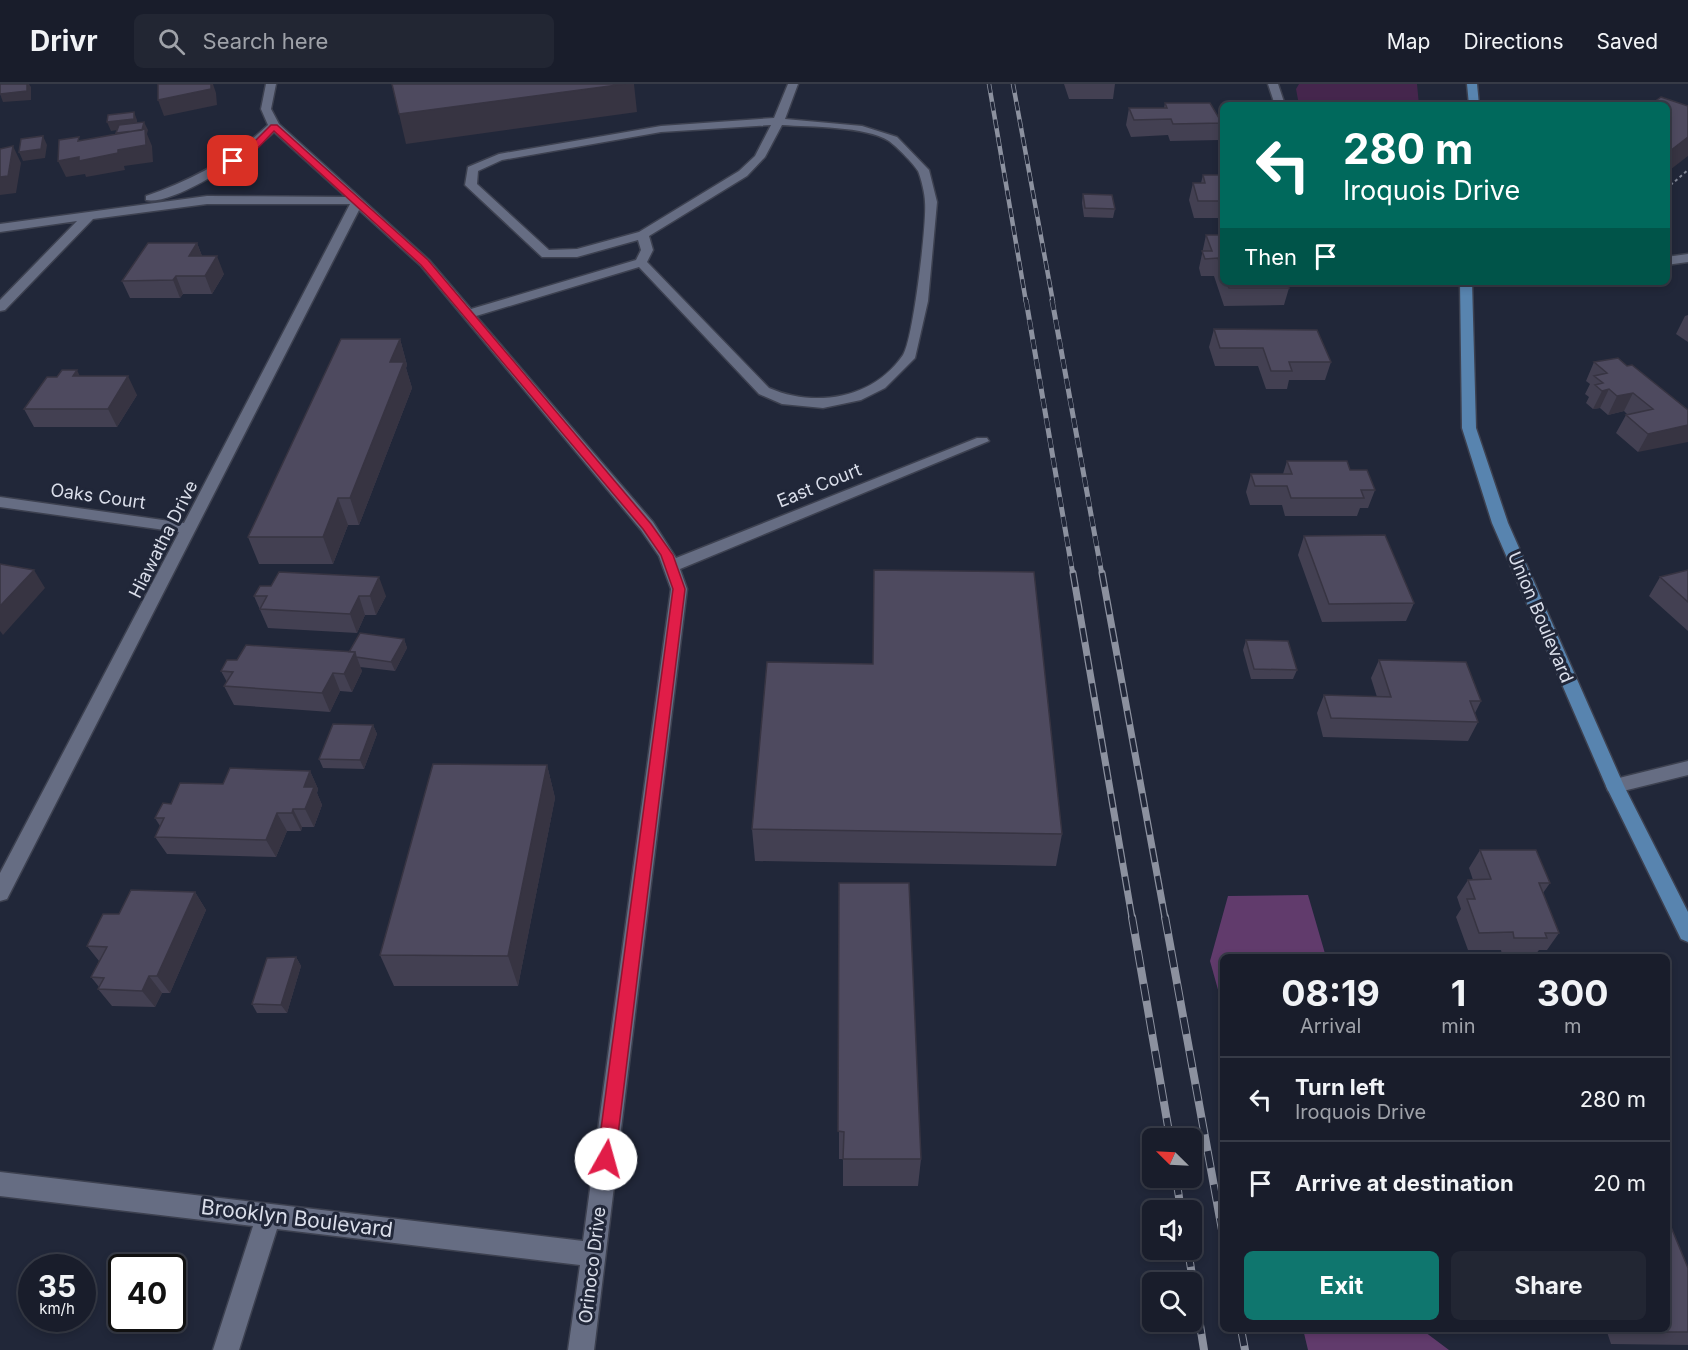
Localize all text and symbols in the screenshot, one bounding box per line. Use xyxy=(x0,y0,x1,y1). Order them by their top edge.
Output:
search box xyxy=(134,14,554,68)
text: Drivr xyxy=(30,24,98,58)
icon: search xyxy=(155,25,188,58)
text: Search here xyxy=(203,28,328,54)
text: Map xyxy=(1387,29,1430,54)
text: Directions xyxy=(1463,29,1564,54)
text: Saved xyxy=(1597,29,1658,54)
text: 280 m xyxy=(1343,123,1473,174)
icon: left xyxy=(1244,126,1322,204)
pin xyxy=(207,135,258,186)
icon: arrive xyxy=(216,144,249,177)
text: Iroquois Drive xyxy=(1343,174,1520,207)
icon: arrive xyxy=(1309,240,1342,273)
text: Then xyxy=(1244,244,1297,270)
street label: East Court xyxy=(774,459,864,511)
street label: Hiawatha Drive xyxy=(124,477,202,601)
street label: Oaks Court xyxy=(49,479,147,513)
street label: Union Boulevard xyxy=(1504,548,1578,686)
text: 08:19 xyxy=(1281,971,1380,1015)
text: 1 xyxy=(1451,971,1466,1015)
text: 300 xyxy=(1537,971,1609,1015)
text: Arrival xyxy=(1300,1014,1361,1038)
text: min xyxy=(1441,1014,1476,1038)
text: m xyxy=(1564,1014,1582,1038)
text: Turn left xyxy=(1295,1074,1385,1100)
icon: left xyxy=(1244,1083,1277,1116)
text: 280 m xyxy=(1580,1086,1646,1112)
text: Iroquois Drive xyxy=(1295,1100,1426,1124)
position arrow xyxy=(574,1127,638,1191)
north arrow xyxy=(1142,1128,1202,1188)
map controls xyxy=(1142,1128,1202,1332)
icon: arrive xyxy=(1244,1167,1277,1200)
text: Arrive at destination xyxy=(1295,1170,1514,1196)
text: 20 m xyxy=(1593,1170,1646,1196)
street label: Brooklyn Boulevard xyxy=(200,1194,394,1242)
button: sound xyxy=(1142,1200,1202,1260)
street label: Orinoco Drive xyxy=(574,1205,610,1325)
button: Exit xyxy=(1244,1251,1439,1320)
button: Share xyxy=(1451,1251,1646,1320)
speed limit sign: 40 xyxy=(108,1254,186,1332)
text: 35 xyxy=(38,1268,76,1304)
button: search xyxy=(1142,1272,1202,1332)
text: km/h xyxy=(39,1299,75,1318)

